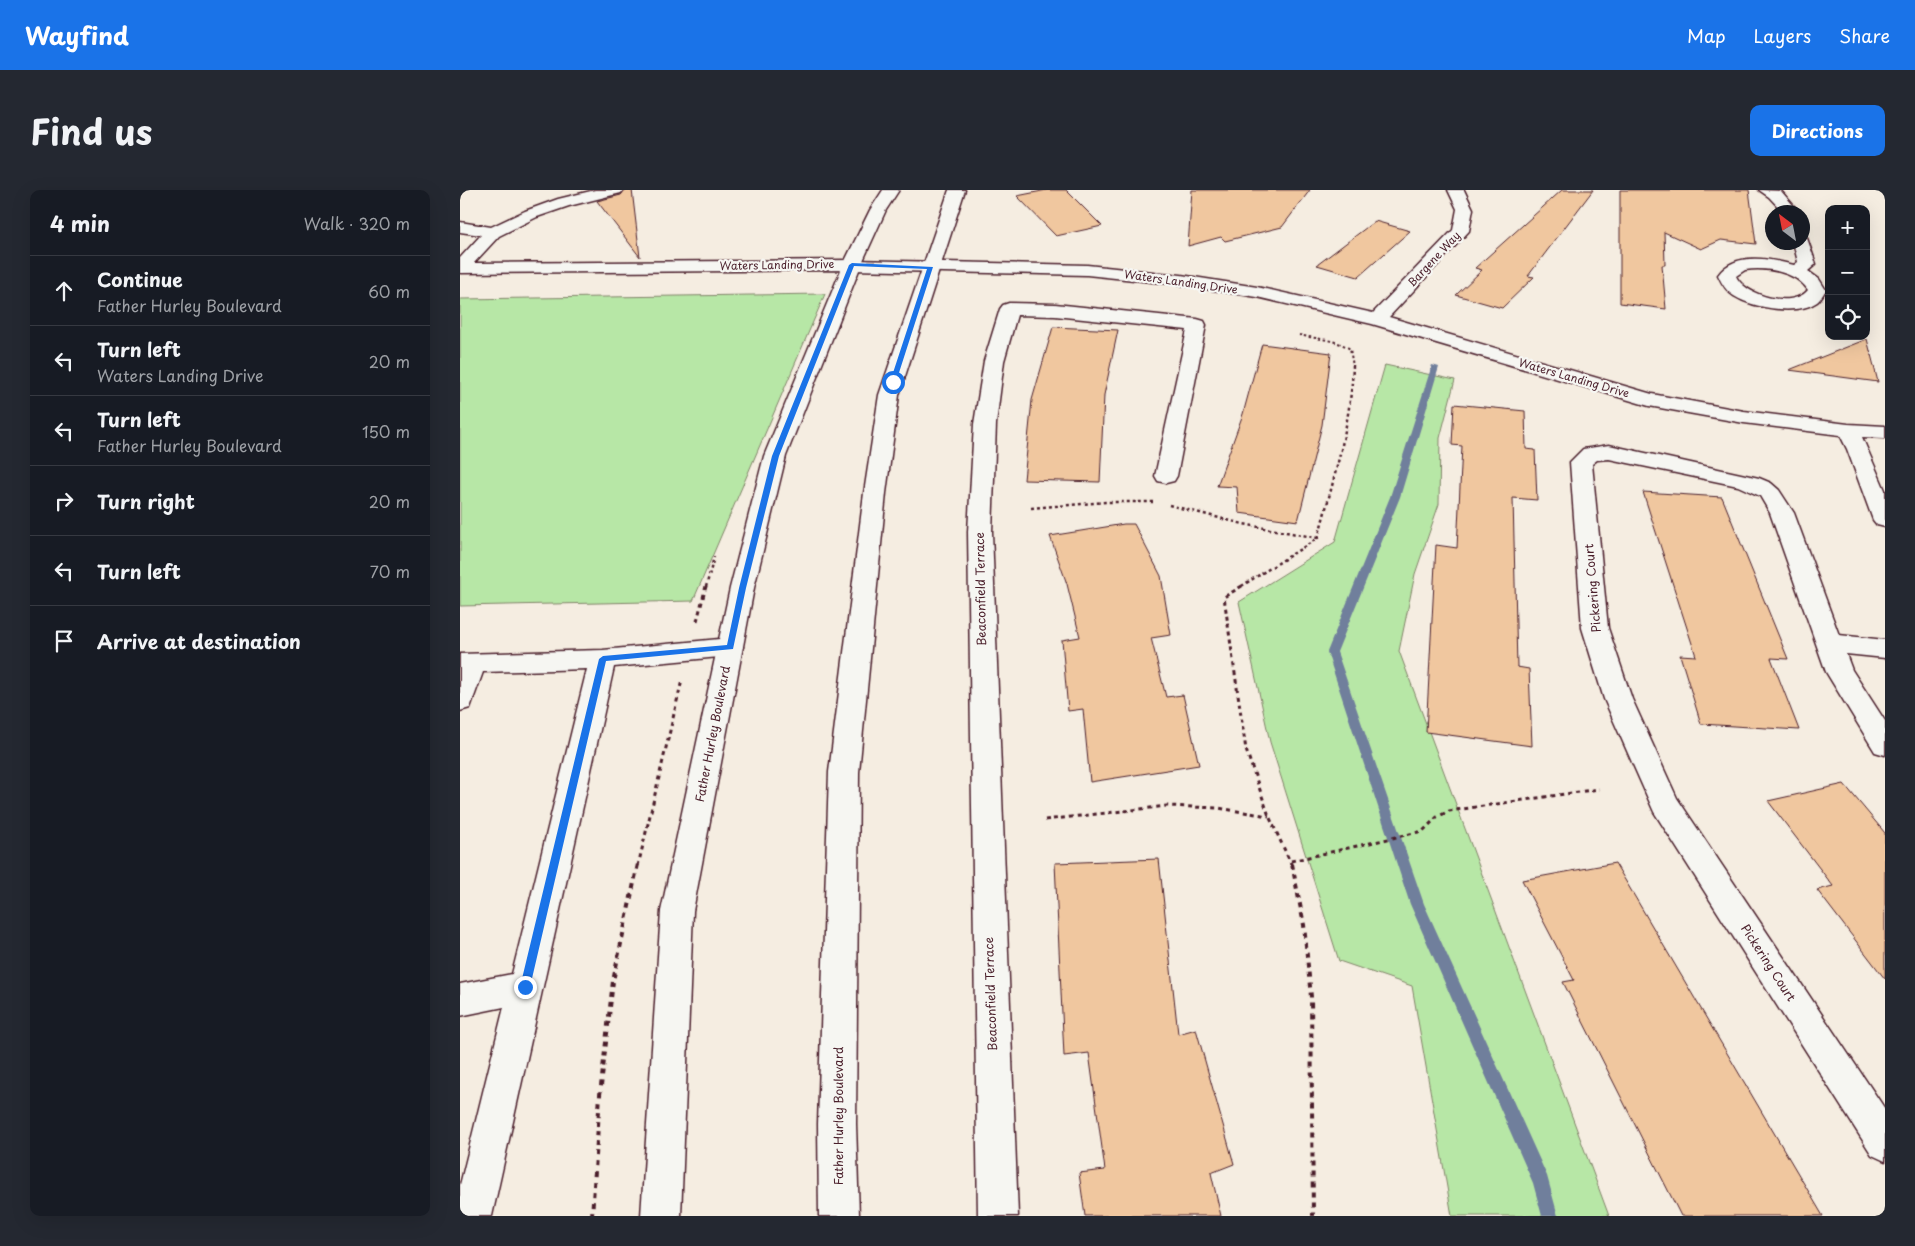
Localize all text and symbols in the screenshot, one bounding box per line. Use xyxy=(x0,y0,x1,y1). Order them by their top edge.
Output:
text: Wayfind xyxy=(25,17,129,53)
text: Map xyxy=(1687,22,1726,49)
text: Layers xyxy=(1754,22,1811,49)
text: Share xyxy=(1839,22,1890,49)
text: Find us xyxy=(30,104,152,157)
button: Directions xyxy=(1750,105,1885,156)
north arrow xyxy=(1765,205,1810,250)
map controls xyxy=(1825,205,1870,340)
button: + xyxy=(1825,205,1870,250)
text: 4 min xyxy=(50,207,110,239)
text: Walk · 320 m xyxy=(304,211,410,235)
street label: Bargene Way xyxy=(1403,227,1464,290)
button: − xyxy=(1825,250,1870,295)
street label: Waters Landing Drive xyxy=(720,255,835,274)
text: Continue xyxy=(97,265,183,293)
street label: Waters Landing Drive xyxy=(1123,265,1239,298)
icon: ahead xyxy=(50,277,78,305)
text: 60 m xyxy=(368,279,410,303)
text: Father Hurley Boulevard xyxy=(97,293,282,317)
button: locate xyxy=(1825,295,1870,340)
text: Turn left xyxy=(97,335,181,363)
icon: left xyxy=(50,347,78,375)
text: 20 m xyxy=(369,349,410,373)
street label: Waters Landing Drive xyxy=(1517,354,1632,402)
text: Waters Landing Drive xyxy=(97,363,264,387)
route start xyxy=(882,371,905,394)
text: Turn left xyxy=(97,405,181,433)
icon: left xyxy=(50,417,78,445)
text: 150 m xyxy=(362,419,410,443)
text: Father Hurley Boulevard xyxy=(97,433,282,457)
icon: right xyxy=(50,487,78,515)
text: Turn right xyxy=(97,487,195,515)
text: 20 m xyxy=(369,489,410,513)
street label: Beaconfield Terrace xyxy=(970,532,990,646)
street label: Pickering Court xyxy=(1579,543,1605,633)
icon: left xyxy=(50,557,78,585)
text: Turn left xyxy=(97,557,181,585)
text: 70 m xyxy=(370,559,410,583)
icon: arrive xyxy=(50,627,78,655)
text: Arrive at destination xyxy=(97,627,301,655)
street label: Father Hurley Boulevard xyxy=(690,663,734,804)
street label: Pickering Court xyxy=(1737,920,1801,1005)
street label: Beaconfield Terrace xyxy=(979,937,1001,1051)
route end xyxy=(514,976,537,999)
street label: Father Hurley Boulevard xyxy=(829,1046,847,1185)

